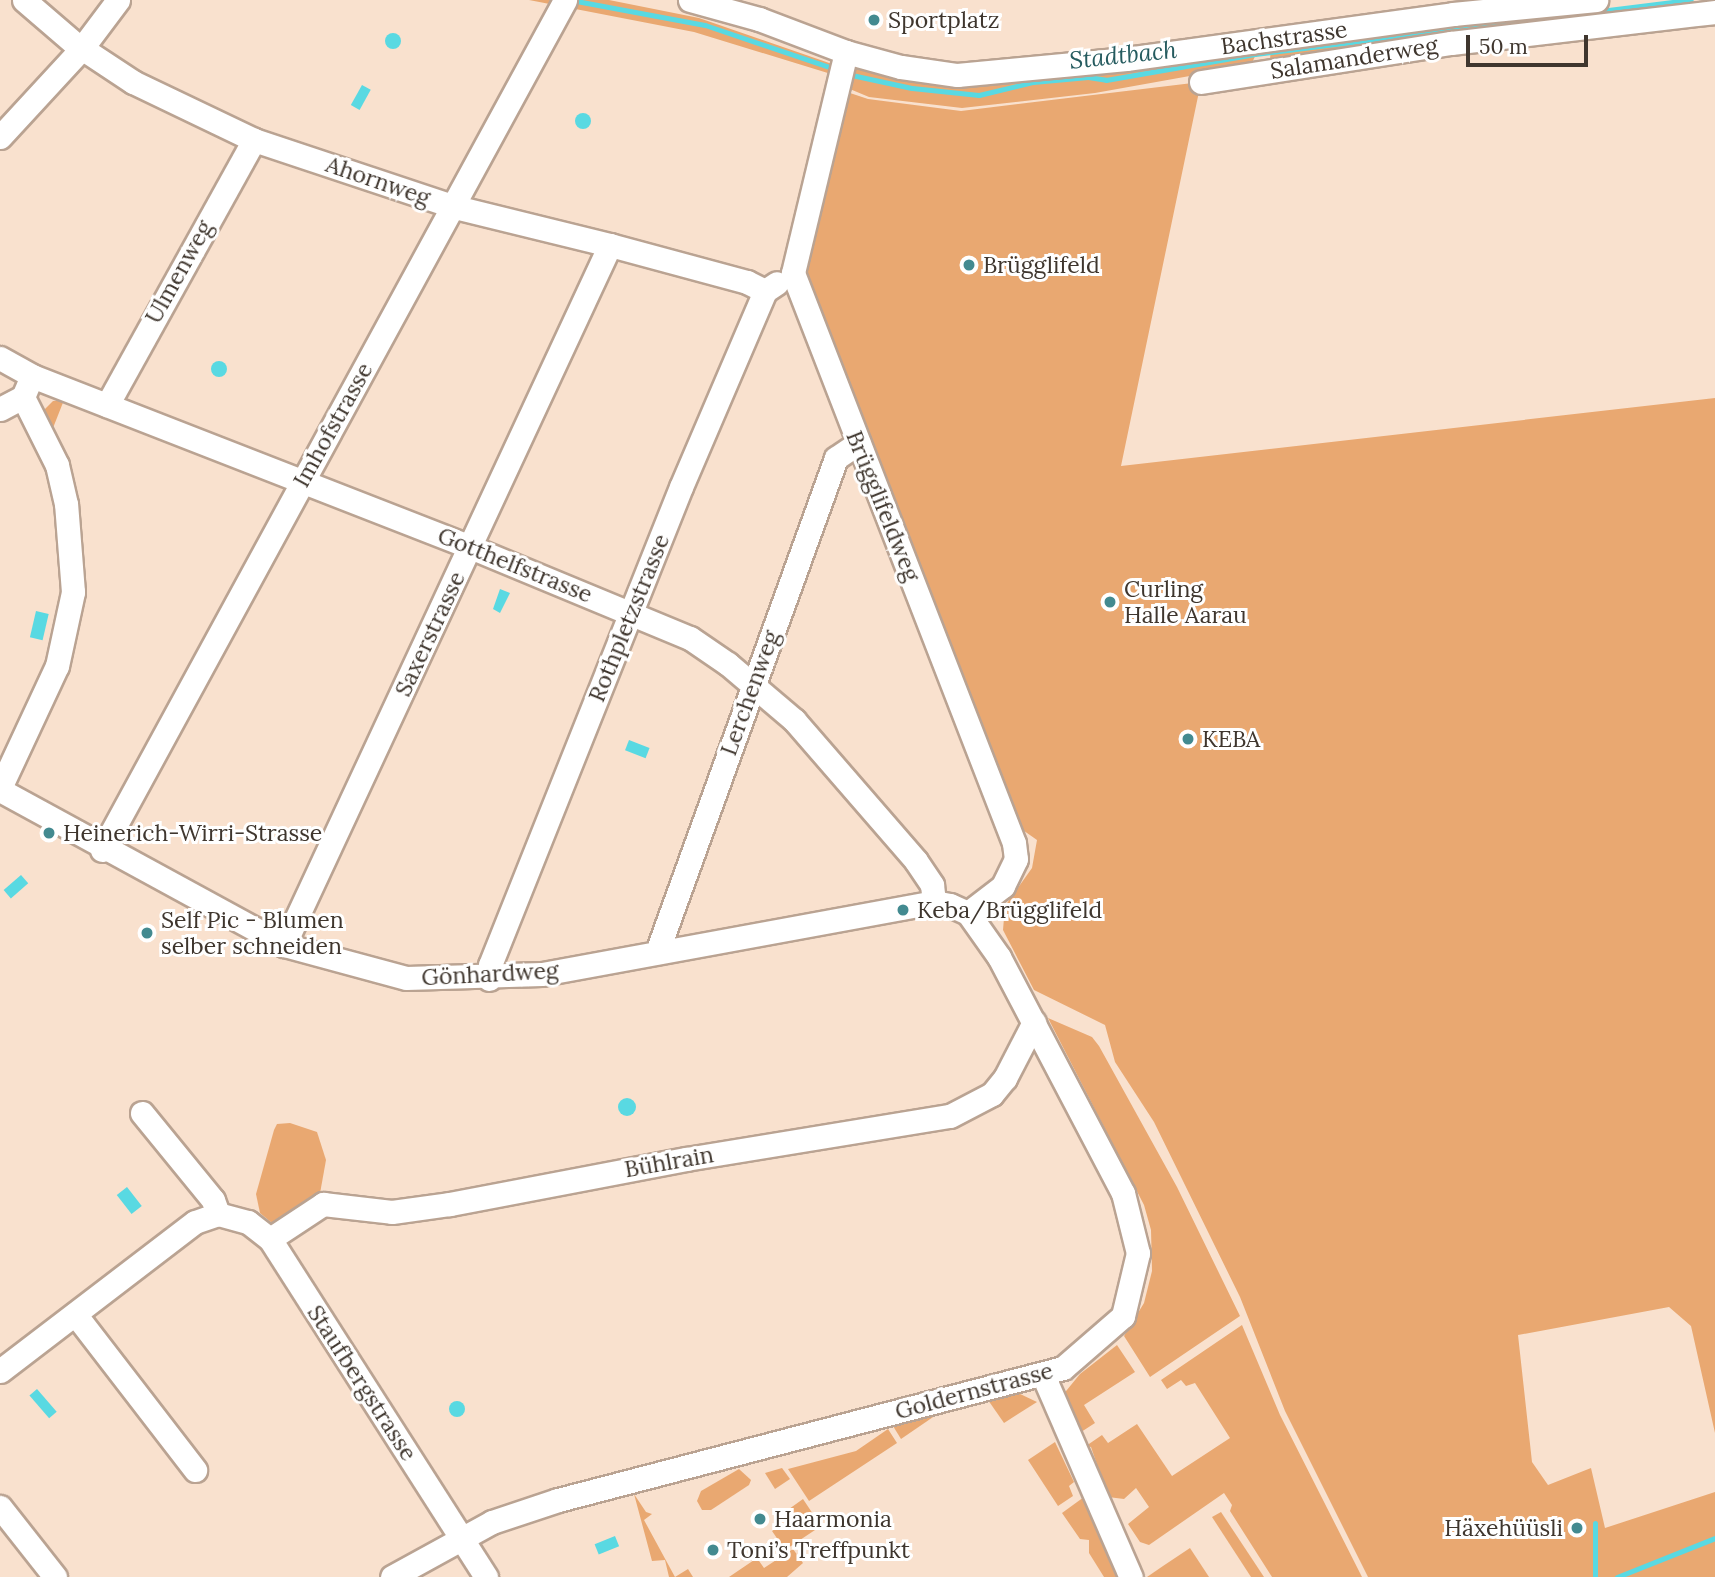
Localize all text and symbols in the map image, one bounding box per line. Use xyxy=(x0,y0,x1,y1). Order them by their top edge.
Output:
place label: Sportplatz xyxy=(888,6,999,34)
marker: Sportplatz xyxy=(866,12,882,28)
street label: Bachstrasse xyxy=(1219,15,1349,61)
scale bar xyxy=(1470,21,1592,65)
street label: Salamanderweg xyxy=(1268,31,1440,85)
text: 50 m xyxy=(1479,33,1528,60)
water label: Stadtbach xyxy=(1068,35,1178,75)
street label: Ahornweg xyxy=(322,150,434,212)
street label: Ulmenweg xyxy=(139,216,219,328)
place label: Brügglifeld xyxy=(983,251,1100,279)
marker: Brügglifeld xyxy=(961,257,977,273)
street label: Imhofstrasse xyxy=(287,358,379,492)
street label: Brügglifeldweg xyxy=(840,427,926,585)
street label: Gotthelfstrasse xyxy=(434,521,596,609)
street label: Rothpletzstrasse xyxy=(583,530,675,706)
street label: Saxerstrasse xyxy=(389,567,471,701)
place label: Curling Halle Aarau xyxy=(1124,575,1247,629)
marker: Curling Halle Aarau xyxy=(1102,594,1118,610)
street label: Lerchenweg xyxy=(715,627,785,759)
place label: KEBA xyxy=(1202,725,1260,753)
marker: KEBA xyxy=(1180,731,1196,747)
place label: Heinerich-Wirri-Strasse xyxy=(63,819,322,847)
marker: Heinerich-Wirri-Strasse xyxy=(41,825,57,841)
place label: Keba/Brügglifeld xyxy=(917,896,1102,924)
marker: Keba/Brügglifeld xyxy=(895,902,911,918)
place label: Self Pic - Blumen selber schneiden xyxy=(161,906,344,960)
marker: Self Pic - Blumen selber schneiden xyxy=(139,925,155,941)
street label: Gönhardweg xyxy=(421,957,559,991)
street label: Bühlrain xyxy=(622,1141,716,1183)
street label: Staufbergstrasse xyxy=(301,1300,423,1466)
street label: Goldernstrasse xyxy=(892,1357,1056,1425)
place label: Haarmonia xyxy=(774,1505,892,1533)
marker: Haarmonia xyxy=(752,1511,768,1527)
place label: Häxehüüsli xyxy=(1444,1514,1563,1542)
marker: Häxehüüsli xyxy=(1569,1520,1585,1536)
place label: Toni’s Treffpunkt xyxy=(727,1536,910,1564)
marker: Toni’s Treffpunkt xyxy=(705,1542,721,1558)

